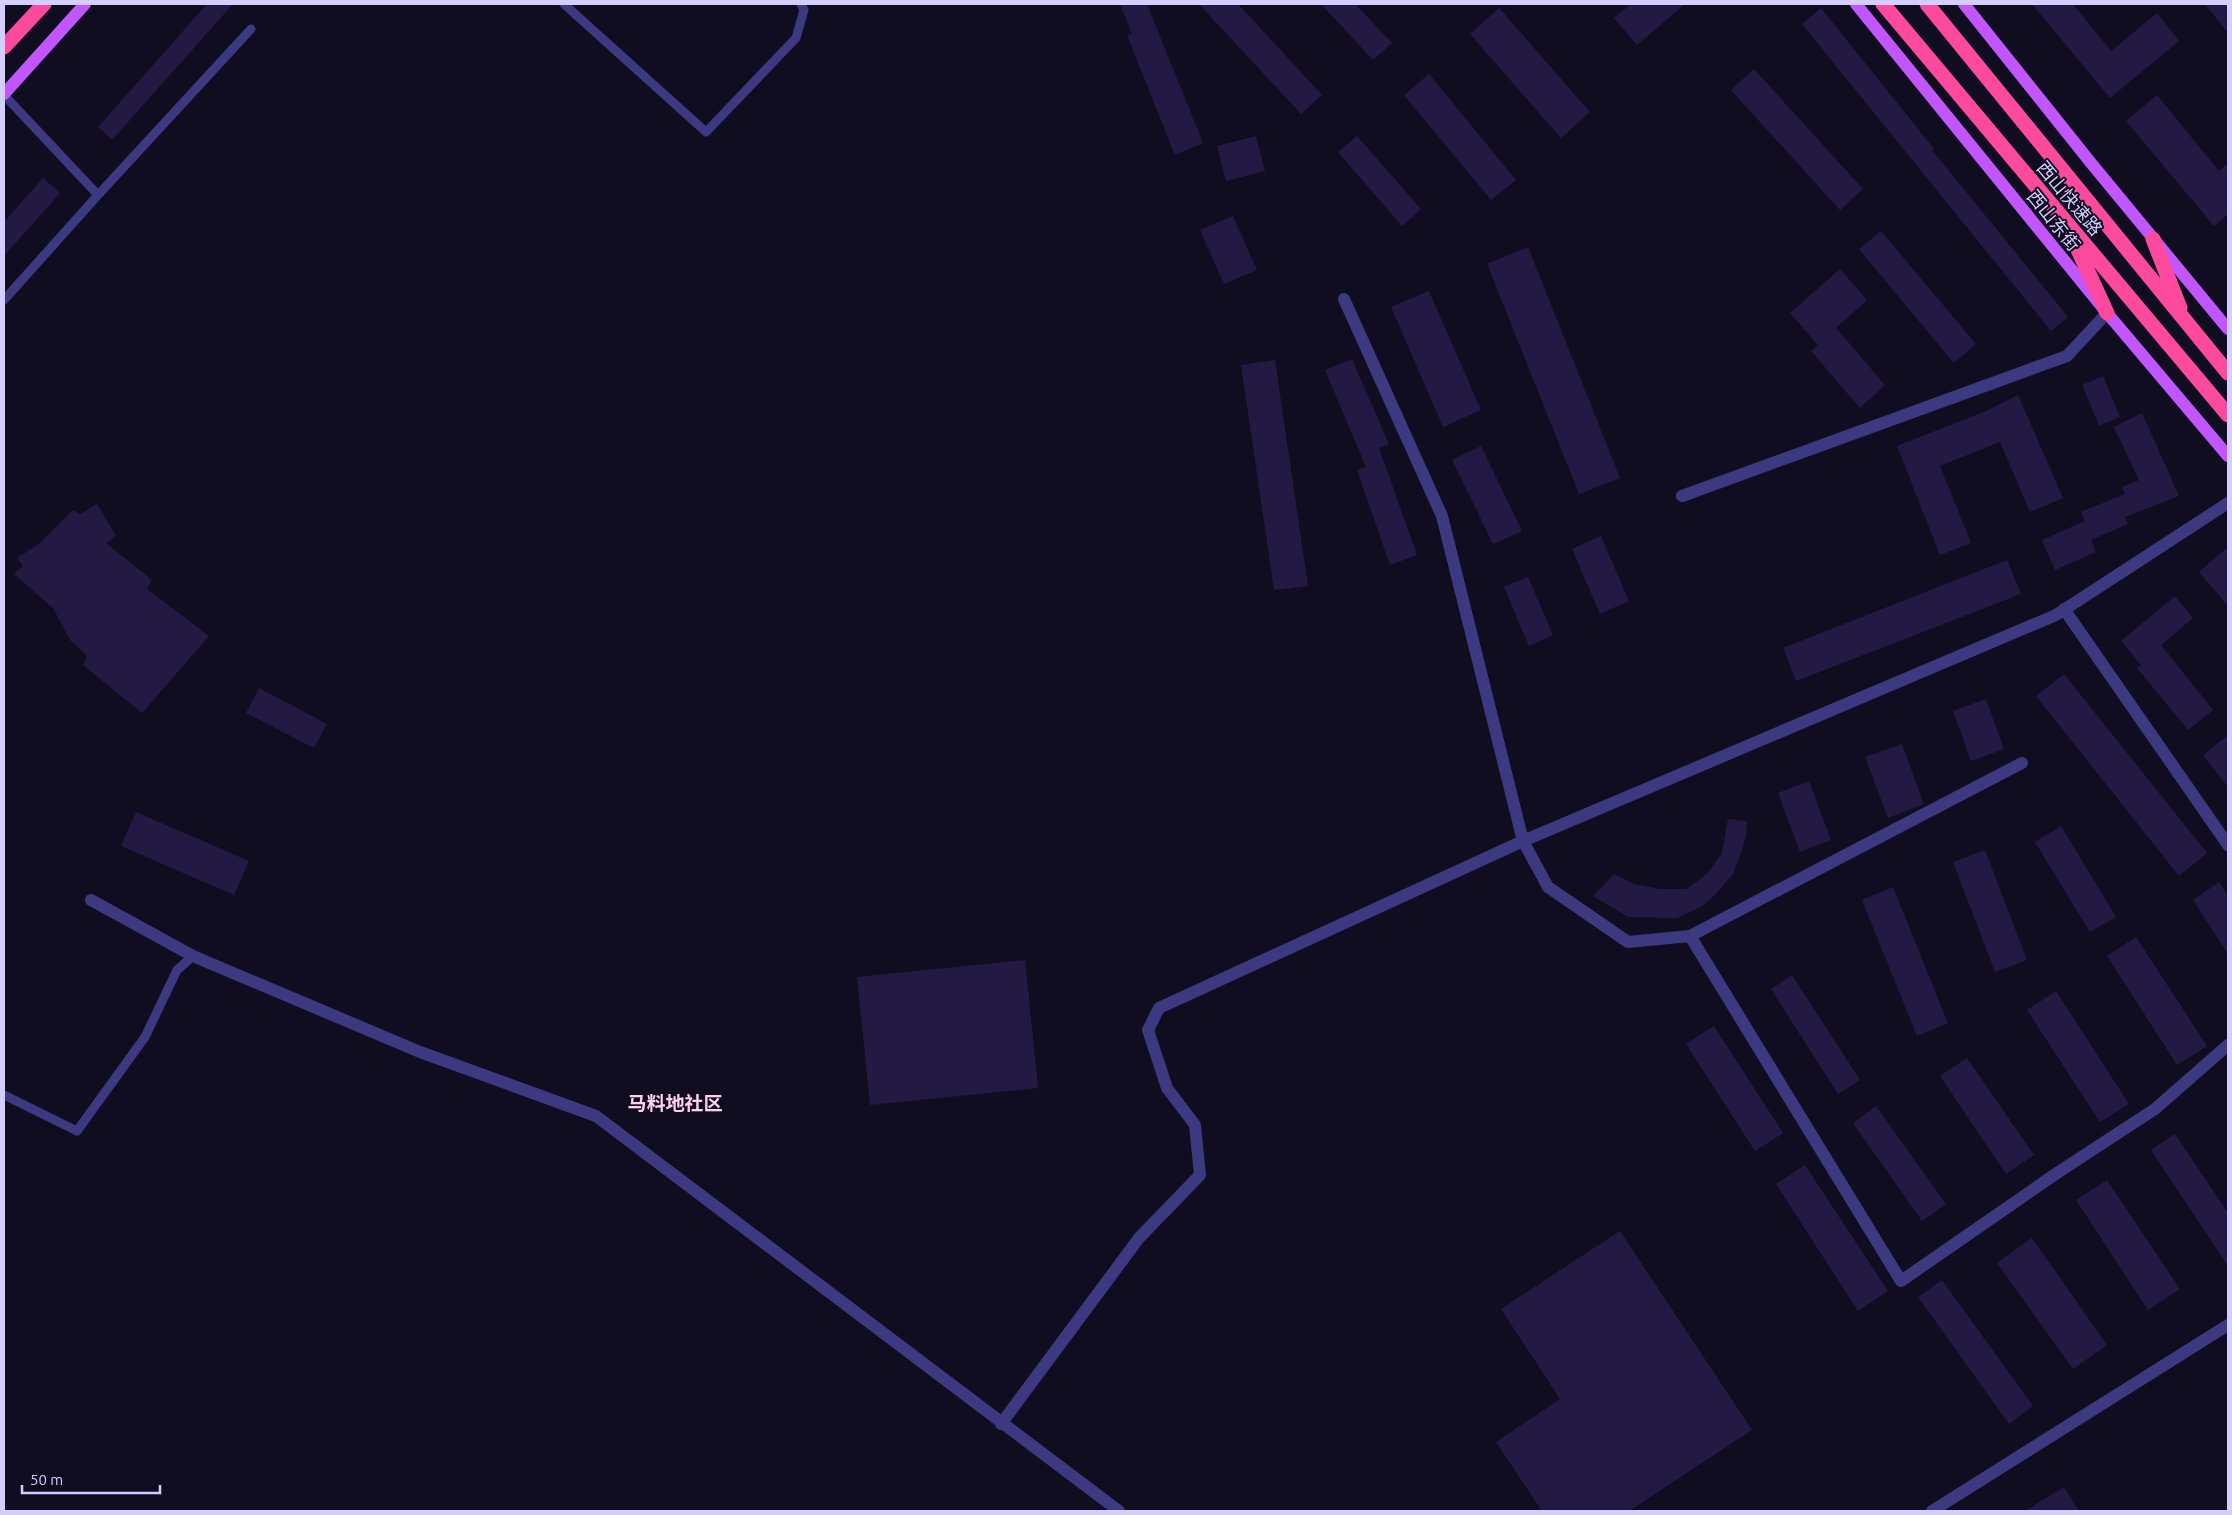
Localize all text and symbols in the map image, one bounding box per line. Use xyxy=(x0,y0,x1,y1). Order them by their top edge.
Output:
street label: 西山快速路 xyxy=(2033,157,2107,239)
street label: 西山东街 xyxy=(2024,186,2084,254)
district label: 马料地社区 xyxy=(627,1092,723,1114)
scale bar xyxy=(22,1462,160,1494)
text: 50 m xyxy=(30,1471,63,1488)

